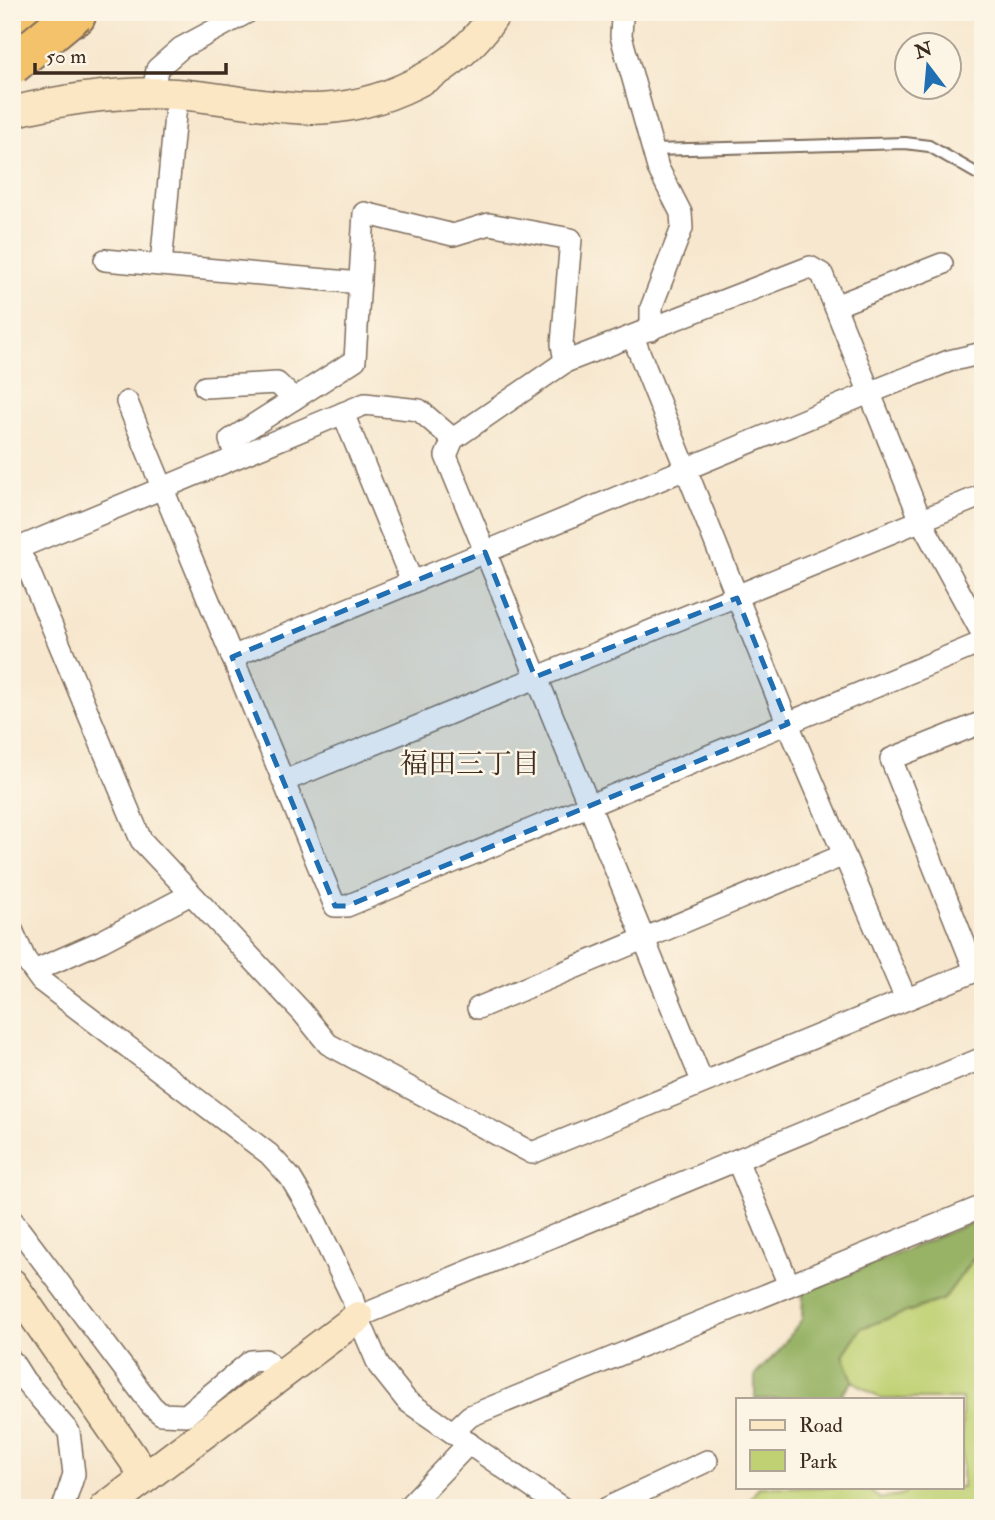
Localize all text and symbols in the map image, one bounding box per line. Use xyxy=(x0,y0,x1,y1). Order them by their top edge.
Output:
scale bar xyxy=(35,32,226,76)
north arrow xyxy=(894,32,964,102)
text: N xyxy=(911,36,936,65)
text: 50 m xyxy=(46,43,87,70)
district label: 福田三丁目 xyxy=(400,747,540,782)
legend xyxy=(736,1398,964,1488)
text: Road xyxy=(799,1412,844,1439)
text: Park xyxy=(799,1448,837,1475)

